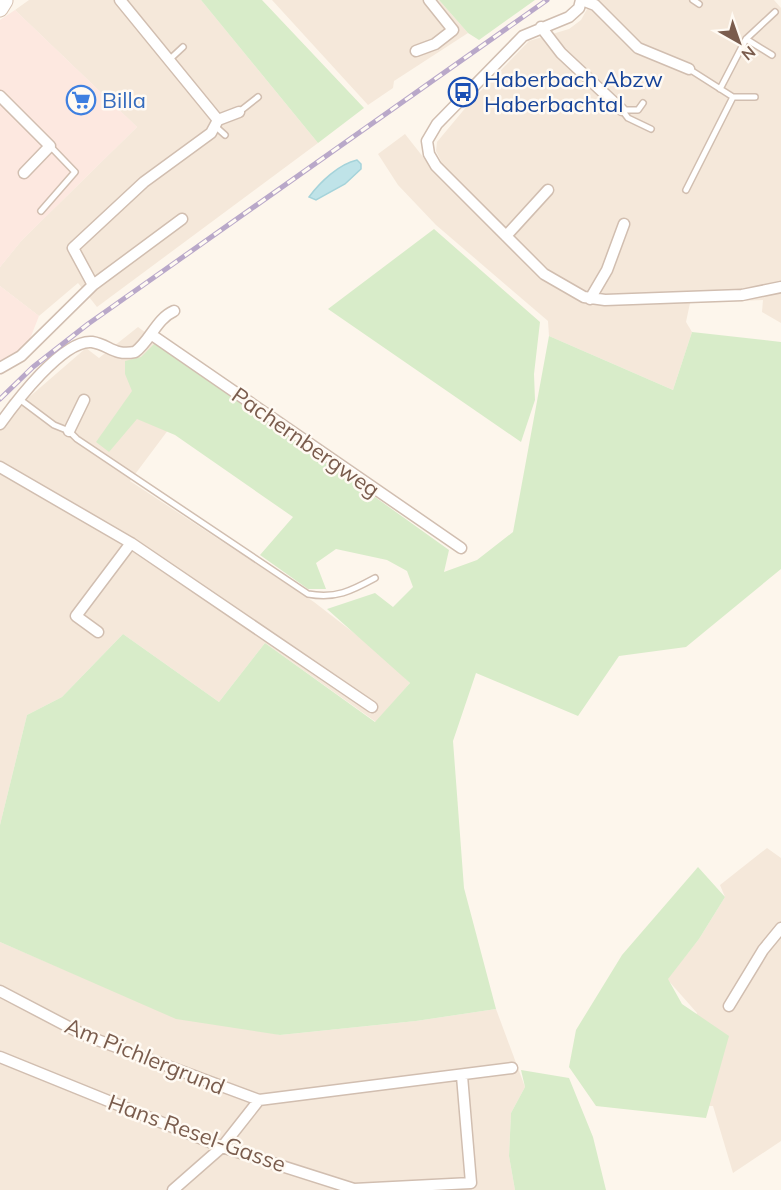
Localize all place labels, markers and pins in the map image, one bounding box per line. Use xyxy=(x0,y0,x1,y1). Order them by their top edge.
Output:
place label: Haberbach Abzw Haberbachtal xyxy=(484,65,663,118)
bus stop icon: Haberbach Abzw Haberbachtal xyxy=(447,76,479,108)
supermarket icon: Billa xyxy=(65,84,97,116)
place label: Billa xyxy=(102,86,146,114)

